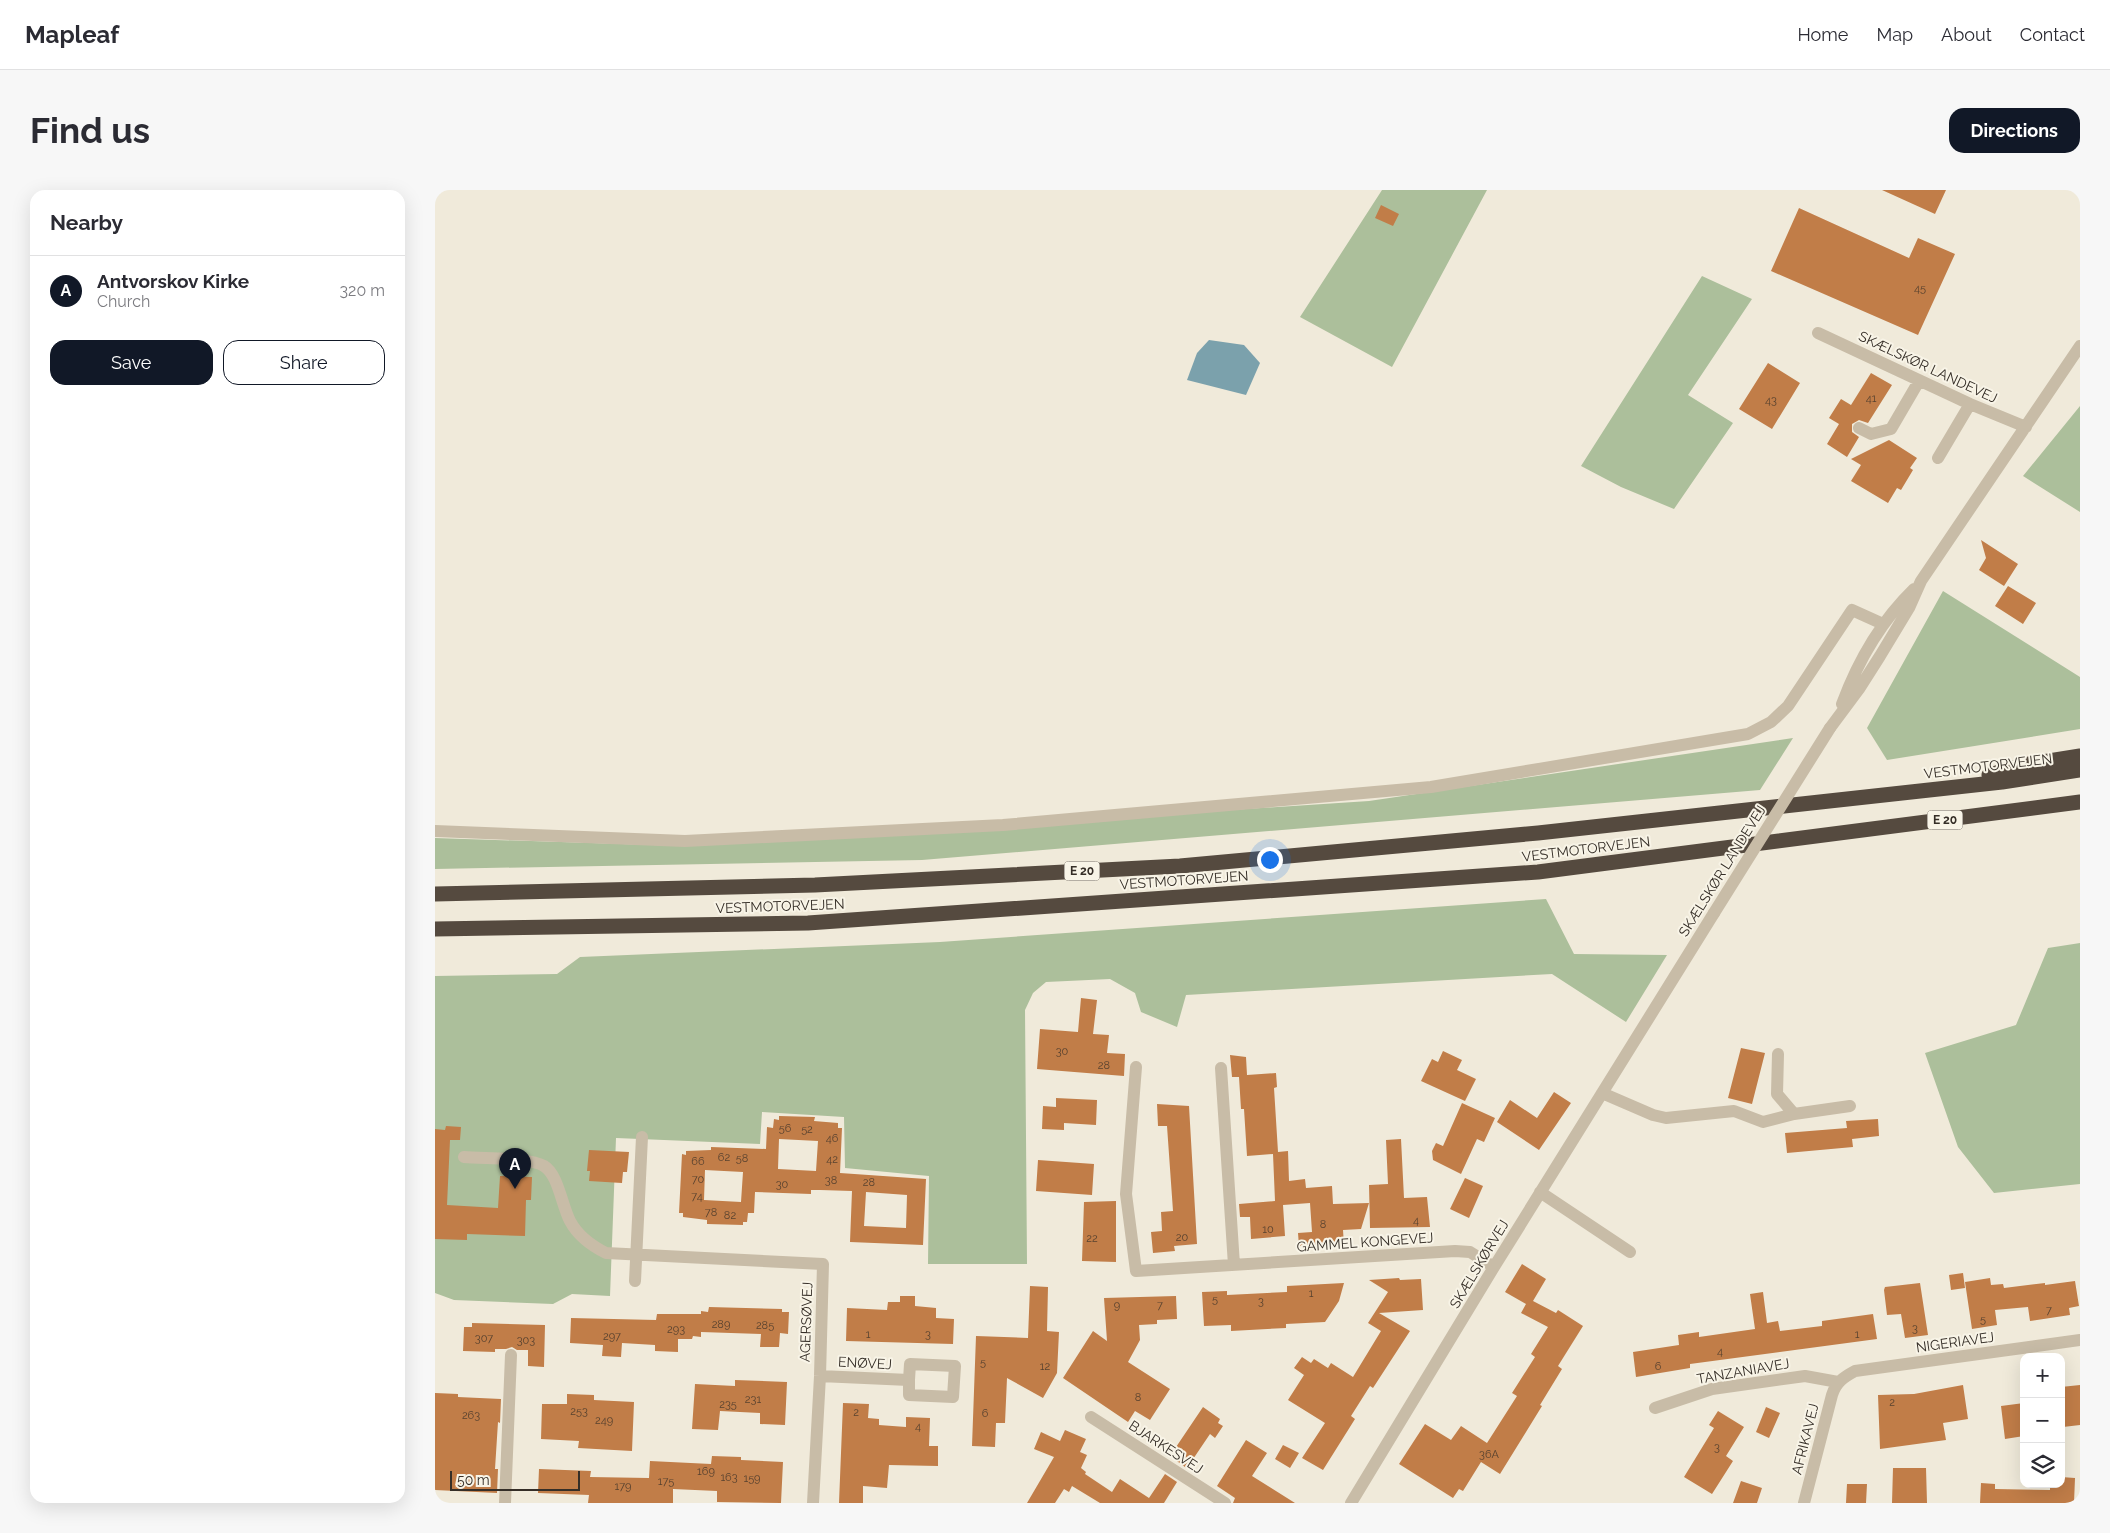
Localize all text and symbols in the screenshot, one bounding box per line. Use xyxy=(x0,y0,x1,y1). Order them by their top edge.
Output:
text: Mapleaf xyxy=(25,20,119,49)
text: Home xyxy=(1797,24,1848,45)
text: Map xyxy=(1876,24,1913,45)
text: About xyxy=(1941,24,1992,45)
text: Contact xyxy=(2020,24,2085,45)
button: Directions xyxy=(1949,108,2080,153)
text: Find us xyxy=(30,110,150,151)
text: Nearby xyxy=(50,210,123,235)
text: Antvorskov Kirke xyxy=(97,270,249,292)
text: A xyxy=(61,281,71,300)
text: 320 m xyxy=(340,281,385,300)
house number: 45 xyxy=(1914,282,1926,295)
text: Church xyxy=(97,292,150,311)
street label: SKÆLSKØR LANDEVEJ xyxy=(1856,328,2000,406)
button: Save xyxy=(50,340,213,385)
button: Share xyxy=(223,340,385,385)
house number: 41 xyxy=(1866,392,1877,405)
house number: 43 xyxy=(1765,394,1777,407)
street label: VESTMOTORVEJEN xyxy=(1923,750,2053,782)
street label: SKÆLSKØR LANDEVEJ xyxy=(1675,803,1769,939)
road number: E 20 xyxy=(1927,810,1963,830)
street label: VESTMOTORVEJEN xyxy=(1521,833,1651,865)
your location xyxy=(1257,847,1283,873)
road number: E 20 xyxy=(1065,861,1099,880)
street label: VESTMOTORVEJEN xyxy=(1119,868,1249,892)
street label: VESTMOTORVEJEN xyxy=(715,896,845,916)
house number: 30 xyxy=(1056,1045,1069,1058)
house number: 28 xyxy=(1098,1059,1110,1072)
house number: 56 xyxy=(779,1122,792,1135)
house number: 52 xyxy=(801,1123,813,1136)
house number: 46 xyxy=(826,1132,839,1145)
pin: A xyxy=(499,1148,531,1189)
house number: 62 xyxy=(718,1151,730,1164)
house number: 58 xyxy=(736,1152,748,1165)
house number: 42 xyxy=(826,1153,838,1166)
house number: 66 xyxy=(691,1155,705,1168)
house number: 70 xyxy=(692,1173,705,1186)
house number: 38 xyxy=(825,1174,837,1187)
house number: 28 xyxy=(863,1176,875,1189)
house number: 30 xyxy=(776,1178,789,1191)
house number: 74 xyxy=(691,1190,703,1203)
house number: 78 xyxy=(705,1206,717,1219)
house number: 82 xyxy=(724,1209,736,1222)
house number: 4 xyxy=(1413,1214,1419,1227)
street label: SKÆLSKØRVEJ xyxy=(1446,1217,1512,1311)
house number: 8 xyxy=(1320,1218,1326,1231)
house number: 10 xyxy=(1262,1223,1274,1236)
street label: GAMMEL KONGEVEJ xyxy=(1296,1229,1434,1255)
house number: 20 xyxy=(1176,1231,1188,1244)
house number: 22 xyxy=(1086,1232,1098,1245)
street label: AGERSØVEJ xyxy=(797,1282,815,1362)
house number: 1 xyxy=(1309,1287,1314,1300)
house number: 5 xyxy=(1212,1293,1218,1306)
house number: 3 xyxy=(1258,1295,1264,1308)
house number: 9 xyxy=(1114,1299,1120,1312)
house number: 7 xyxy=(1157,1299,1163,1312)
house number: 7 xyxy=(2046,1304,2052,1317)
house number: 5 xyxy=(1980,1313,1986,1326)
house number: 289 xyxy=(712,1318,730,1331)
house number: 285 xyxy=(756,1319,774,1332)
house number: 3 xyxy=(1912,1322,1918,1335)
house number: 293 xyxy=(667,1323,685,1336)
house number: 1 xyxy=(866,1328,871,1341)
house number: 3 xyxy=(925,1328,931,1341)
house number: 1 xyxy=(1855,1328,1860,1341)
street label: NIGERIAVEJ xyxy=(1915,1329,1995,1355)
house number: 297 xyxy=(603,1330,621,1343)
house number: 307 xyxy=(475,1332,493,1345)
house number: 303 xyxy=(517,1334,535,1347)
house number: 4 xyxy=(1717,1345,1723,1358)
map controls xyxy=(2020,1353,2065,1488)
button: + xyxy=(2020,1353,2065,1398)
street label: ENØVEJ xyxy=(837,1354,893,1372)
street label: TANZANIAVEJ xyxy=(1695,1355,1791,1387)
house number: 5 xyxy=(980,1356,986,1369)
house number: 12 xyxy=(1040,1360,1050,1373)
house number: 6 xyxy=(1655,1360,1662,1373)
house number: 8 xyxy=(1135,1391,1141,1404)
house number: 231 xyxy=(745,1393,761,1406)
house number: 2 xyxy=(1889,1396,1895,1409)
house number: 235 xyxy=(719,1398,737,1411)
button: − xyxy=(2020,1398,2065,1443)
street label: AFRIKAVEJ xyxy=(1788,1402,1822,1476)
house number: 253 xyxy=(570,1405,588,1418)
house number: 2 xyxy=(853,1406,859,1419)
house number: 6 xyxy=(982,1407,989,1420)
house number: 263 xyxy=(462,1409,480,1422)
house number: 249 xyxy=(595,1414,613,1427)
street label: BJARKESVEJ xyxy=(1126,1417,1206,1477)
house number: 4 xyxy=(915,1420,921,1433)
house number: 3 xyxy=(1714,1441,1720,1454)
button: layers xyxy=(2020,1443,2065,1488)
house number: 36A xyxy=(1479,1448,1499,1461)
house number: 169 xyxy=(697,1465,715,1478)
scale bar xyxy=(450,1468,580,1491)
house number: 163 xyxy=(720,1471,738,1484)
text: 50 m xyxy=(457,1472,490,1488)
house number: 159 xyxy=(743,1472,761,1485)
house number: 175 xyxy=(658,1475,674,1488)
house number: 179 xyxy=(615,1480,631,1493)

